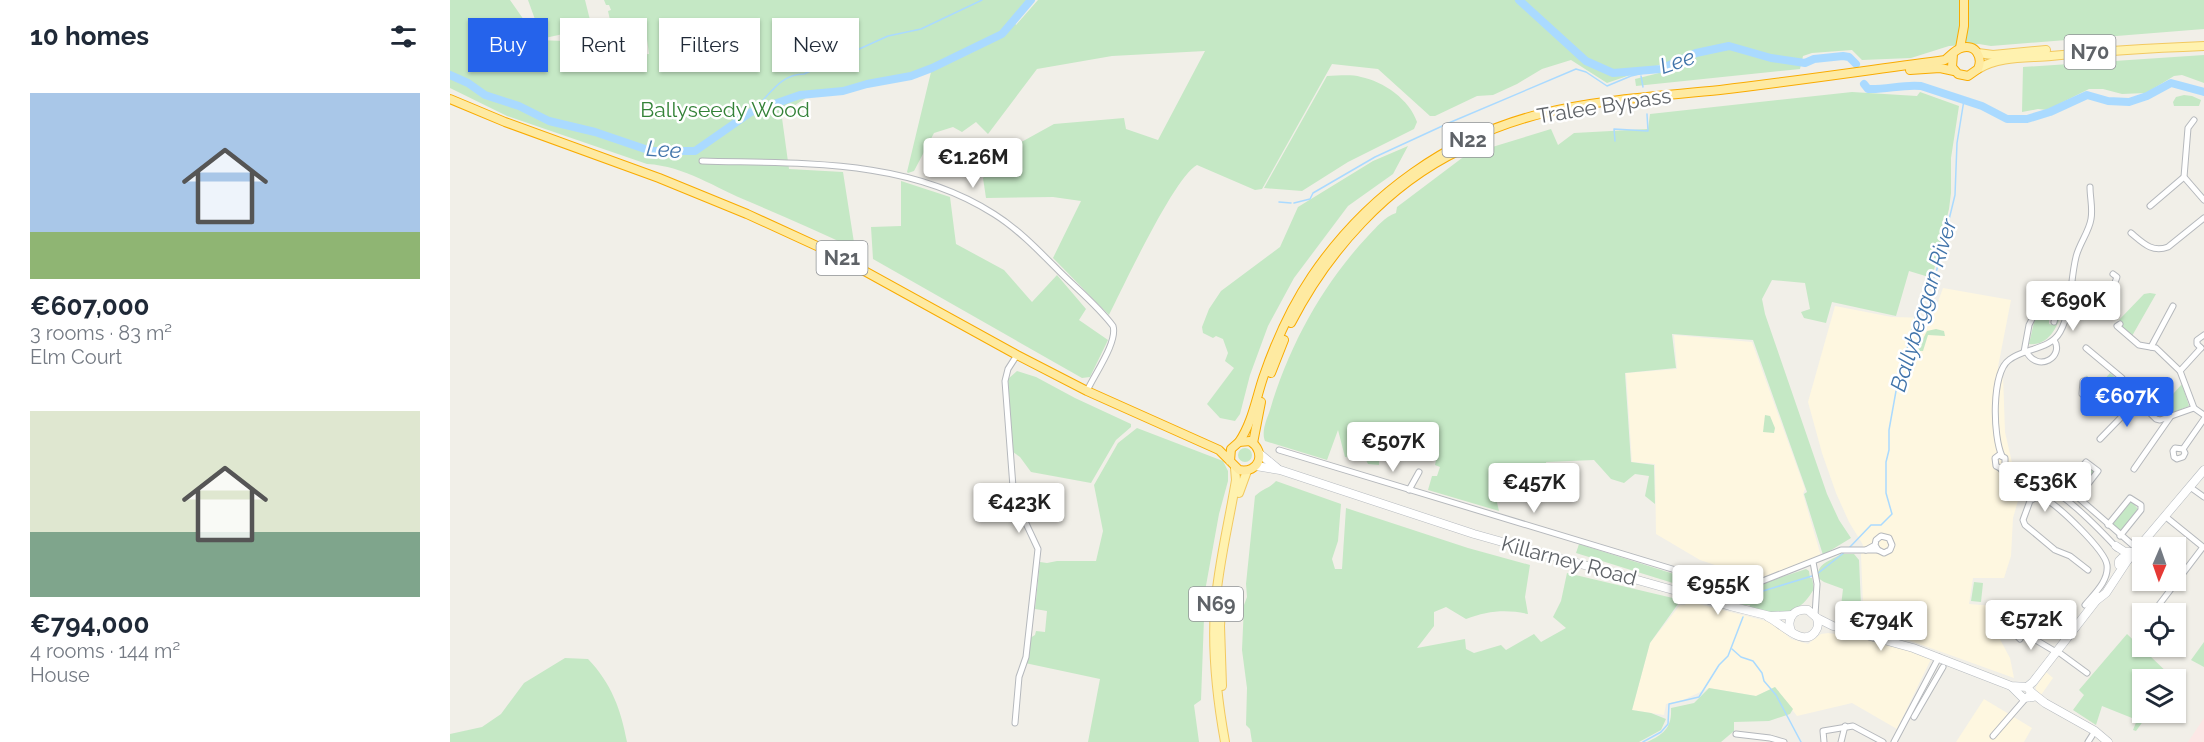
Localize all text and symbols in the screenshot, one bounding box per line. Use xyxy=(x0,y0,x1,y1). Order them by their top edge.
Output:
chip: Buy xyxy=(468,18,548,72)
chip: Rent xyxy=(560,18,647,72)
chip: Filters xyxy=(659,18,760,72)
chip: New xyxy=(772,18,859,72)
icon: filters xyxy=(387,20,420,53)
text: 10 homes xyxy=(30,21,149,51)
road number: N70 xyxy=(2064,35,2116,69)
water label: Lee xyxy=(1656,43,1698,79)
street label: Tralee Bypass xyxy=(1535,83,1673,128)
park label: Ballyseedy Wood xyxy=(640,97,810,122)
road number: N22 xyxy=(1442,123,1494,157)
icon: home xyxy=(171,132,279,240)
water label: Lee xyxy=(645,135,683,163)
pin: €1.26M xyxy=(924,138,1022,189)
text: €1.26M xyxy=(937,145,1009,169)
water label: Ballybeggan River xyxy=(1884,214,1962,394)
road number: N21 xyxy=(816,241,868,275)
pin: €690K xyxy=(2031,281,2115,332)
text: €690K xyxy=(2040,288,2106,312)
text: €607,000 xyxy=(30,291,150,321)
text: 3 rooms · 83 m² xyxy=(30,321,172,345)
text: Elm Court xyxy=(30,345,122,369)
pin: €607K xyxy=(2085,377,2169,428)
text: €607K xyxy=(2095,384,2159,408)
pin: €507K xyxy=(1351,422,1435,473)
text: €507K xyxy=(1361,429,1425,453)
icon: home xyxy=(171,450,279,558)
pin: €536K xyxy=(2003,462,2087,513)
pin: €457K xyxy=(1492,463,1576,514)
text: €536K xyxy=(2013,469,2077,493)
text: €457K xyxy=(1502,470,1566,494)
pin: €423K xyxy=(977,483,1061,534)
text: €423K xyxy=(987,490,1051,514)
street label: Killarney Road xyxy=(1499,530,1640,591)
north arrow xyxy=(2132,537,2186,591)
map controls xyxy=(2132,537,2186,723)
pin: €955K xyxy=(1676,565,1760,616)
text: €955K xyxy=(1686,572,1750,596)
road number: N69 xyxy=(1189,587,1243,621)
pin: €572K xyxy=(1989,600,2073,651)
pin: €794K xyxy=(1839,601,1923,652)
button: locate xyxy=(2132,603,2186,657)
text: €572K xyxy=(2000,607,2062,631)
text: €794K xyxy=(1849,608,1913,632)
text: €794,000 xyxy=(30,609,149,639)
text: 4 rooms · 144 m² xyxy=(30,639,180,663)
text: House xyxy=(30,663,90,687)
button: layers xyxy=(2132,669,2186,723)

